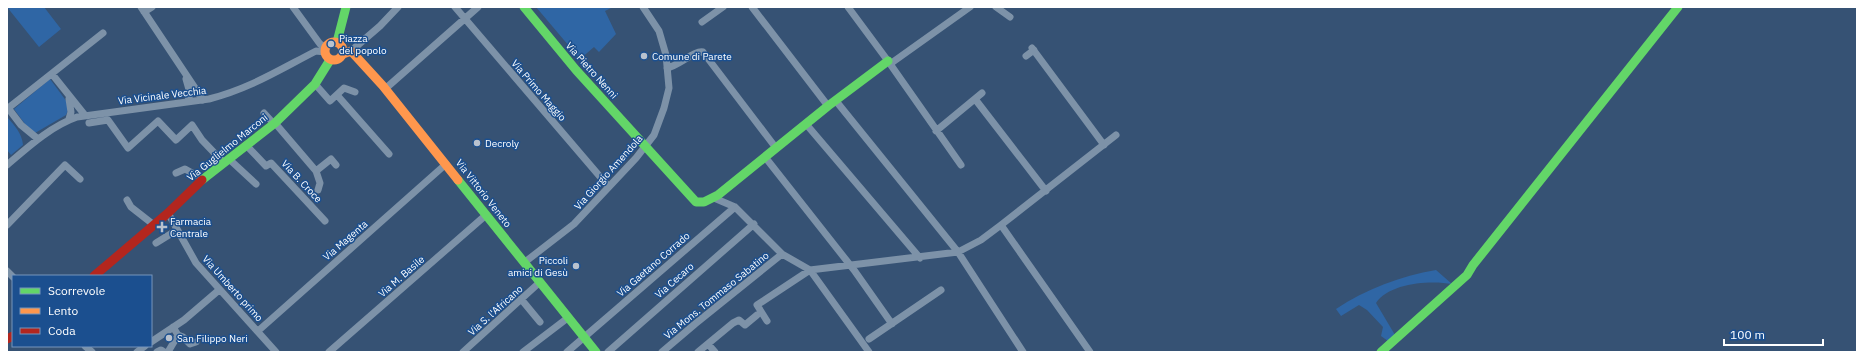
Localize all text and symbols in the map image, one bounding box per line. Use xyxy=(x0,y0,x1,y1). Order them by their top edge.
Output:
place label: Piazza del popolo xyxy=(339,32,387,57)
marker: Piazza del popolo xyxy=(326,39,336,49)
street label: Via Pietro Nenni xyxy=(563,39,621,101)
place label: Comune di Parete xyxy=(652,50,732,63)
marker: Comune di Parete xyxy=(639,51,649,61)
street label: Via Primo Maggio xyxy=(508,57,569,124)
street label: Via Vicinale Vecchia xyxy=(117,84,208,107)
street label: Via Guglielmo Marconi xyxy=(184,111,270,184)
street label: Via Giorgio Amendola xyxy=(571,132,646,212)
place label: Decroly xyxy=(485,137,519,150)
marker: Decroly xyxy=(472,138,482,148)
street label: Via B. Croce xyxy=(279,157,325,206)
street label: Via Vittorio Veneto xyxy=(453,157,515,230)
place label: Farmacia Centrale xyxy=(170,215,212,240)
street label: Via Magenta xyxy=(320,217,371,263)
marker: Farmacia Centrale xyxy=(157,222,167,232)
street label: Via Gaetano Corrado xyxy=(614,229,693,300)
street label: Via Mons. Tommaso Sabatino xyxy=(661,249,772,342)
street label: Via M. Basile xyxy=(376,252,427,300)
street label: Via Umberto primo xyxy=(200,253,266,324)
place label: Piccoli amici di Gesù xyxy=(508,254,568,279)
street label: Via Cecaro xyxy=(652,260,697,301)
marker: Piccoli amici di Gesù xyxy=(571,261,581,271)
legend xyxy=(12,275,152,347)
street label: Via S. l'Africano xyxy=(465,282,526,338)
text: Scorrevole xyxy=(48,283,106,298)
text: Lento xyxy=(48,303,78,318)
scale bar xyxy=(1724,321,1823,347)
text: Coda xyxy=(48,323,76,338)
text: 100 m xyxy=(1730,327,1765,342)
place label: San Filippo Neri xyxy=(177,332,248,345)
marker: San Filippo Neri xyxy=(164,333,174,343)

